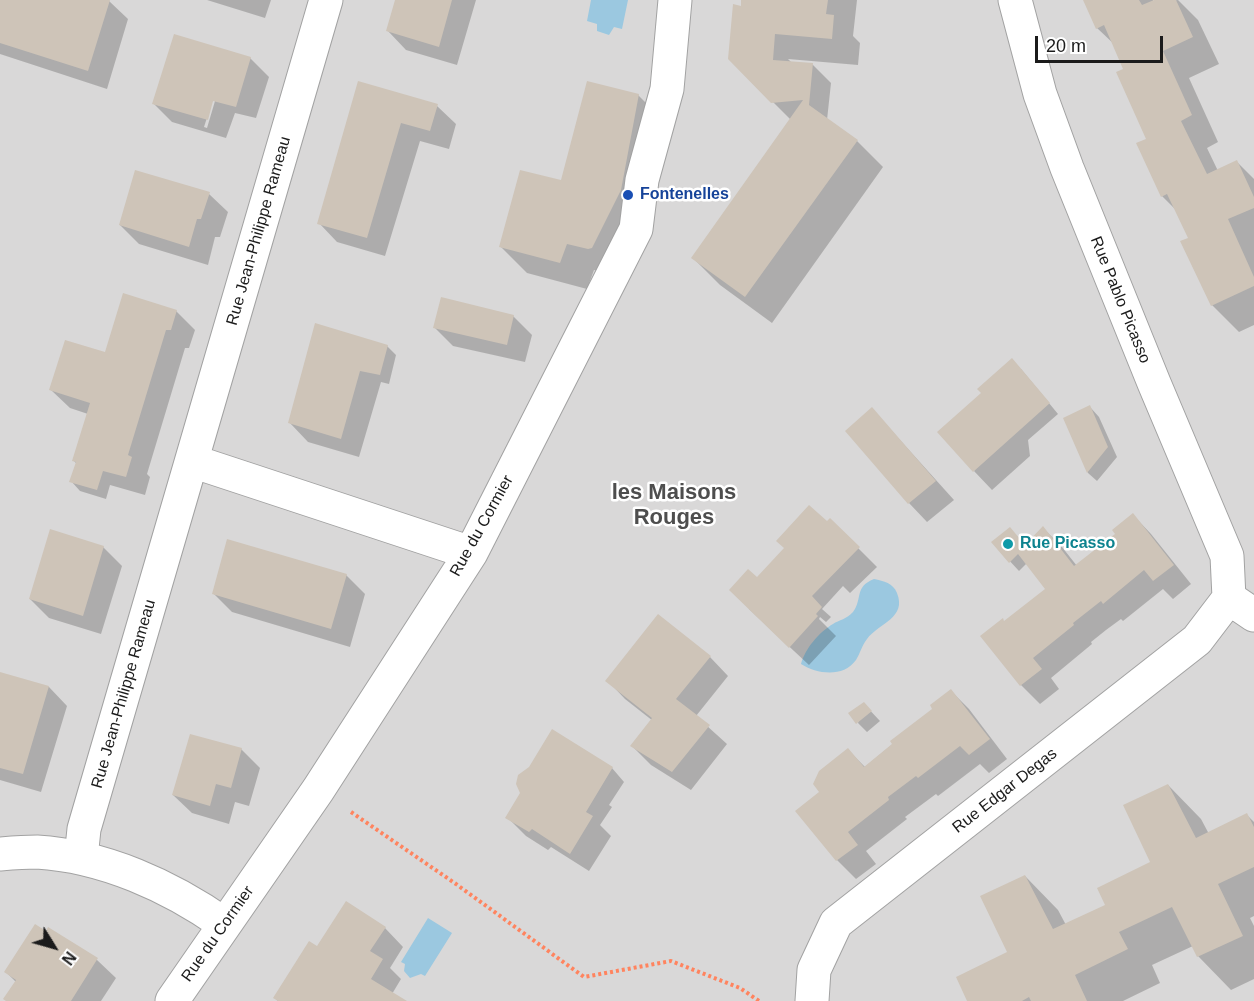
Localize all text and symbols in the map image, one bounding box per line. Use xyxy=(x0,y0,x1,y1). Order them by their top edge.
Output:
scale bar xyxy=(1038,24,1166,62)
text: 20 m xyxy=(1046,36,1086,56)
street label: Rue Jean-Philippe Rameau xyxy=(223,134,295,328)
place label: Fontenelles xyxy=(640,185,729,205)
marker: Fontenelles xyxy=(621,188,635,202)
street label: Rue Pablo Picasso xyxy=(1086,234,1154,366)
street label: Rue du Cormier xyxy=(446,472,518,580)
district label: les Maisons Rouges xyxy=(612,480,736,532)
place label: Rue Picasso xyxy=(1020,534,1115,554)
marker: Rue Picasso xyxy=(1001,537,1015,551)
street label: Rue Jean-Philippe Rameau xyxy=(88,597,160,791)
street label: Rue Edgar Degas xyxy=(949,744,1061,838)
street label: Rue du Cormier xyxy=(178,882,258,986)
north arrow xyxy=(24,917,84,977)
text: N xyxy=(59,948,79,968)

